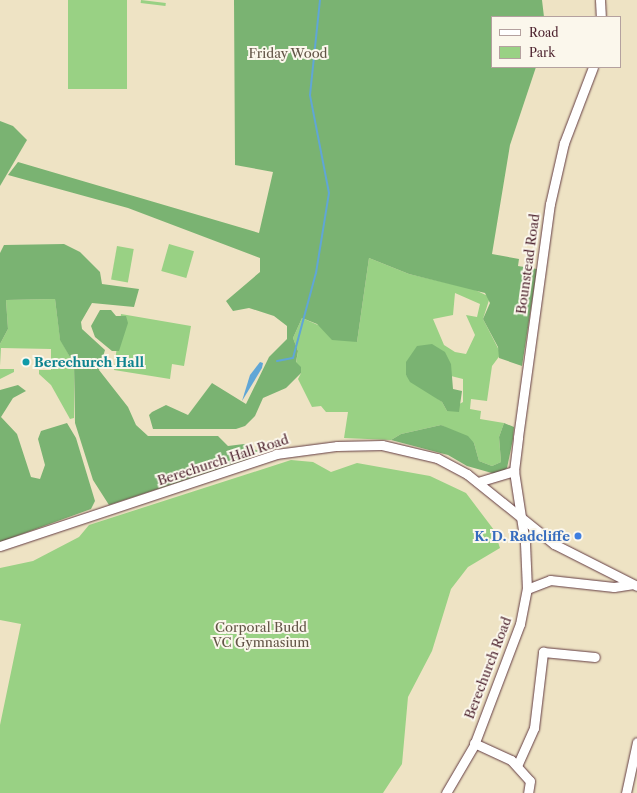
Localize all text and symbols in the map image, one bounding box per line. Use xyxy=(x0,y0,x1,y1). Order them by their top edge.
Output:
legend xyxy=(491,16,621,68)
text: Road xyxy=(529,25,559,40)
park label: Friday Wood xyxy=(248,45,328,61)
text: Park xyxy=(529,45,555,60)
street label: Bounstead Road xyxy=(513,213,543,315)
place label: Berechurch Hall xyxy=(34,354,144,370)
marker: Berechurch Hall xyxy=(21,357,31,367)
street label: Berechurch Hall Road xyxy=(156,431,290,489)
place label: K. D. Radcliffe xyxy=(474,528,570,544)
marker: K. D. Radcliffe xyxy=(573,531,583,541)
street label: Berechurch Road xyxy=(461,615,515,721)
park label: Corporal Budd VC Gymnasium xyxy=(213,620,309,651)

